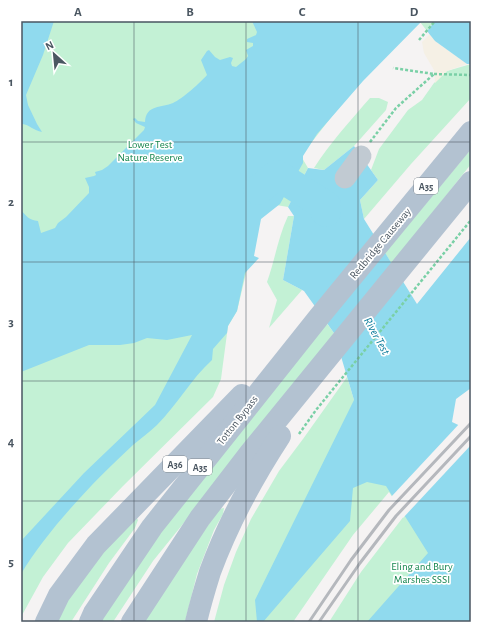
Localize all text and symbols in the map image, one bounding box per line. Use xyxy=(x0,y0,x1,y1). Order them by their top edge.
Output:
text: A xyxy=(74,6,82,19)
text: B xyxy=(186,6,194,19)
text: C xyxy=(299,6,306,19)
text: D xyxy=(410,6,419,19)
north arrow xyxy=(34,34,74,74)
text: N xyxy=(44,39,56,52)
text: 1 xyxy=(9,76,13,89)
park label: Lower Test Nature Reserve xyxy=(118,139,183,163)
road number: A35 xyxy=(414,178,438,194)
text: 2 xyxy=(8,196,14,209)
street label: Redbridge Causeway xyxy=(348,206,413,281)
water label: River Test xyxy=(362,315,392,357)
text: 3 xyxy=(8,316,14,329)
street label: Totton Bypass xyxy=(215,394,260,447)
text: 4 xyxy=(8,436,15,449)
road number: A36 xyxy=(163,456,187,472)
road number: A35 xyxy=(188,459,212,475)
text: 5 xyxy=(8,556,14,569)
park label: Eling and Bury Marshes SSSI xyxy=(391,561,453,585)

